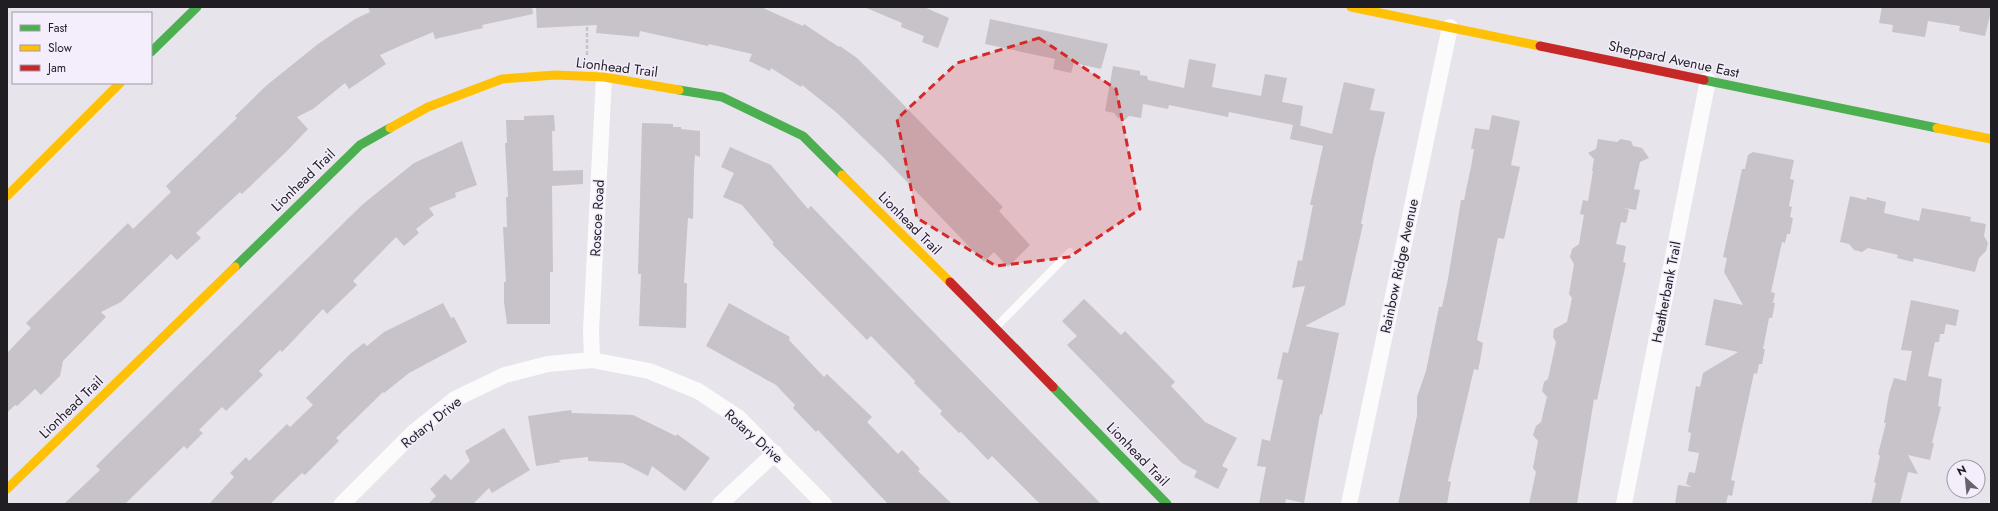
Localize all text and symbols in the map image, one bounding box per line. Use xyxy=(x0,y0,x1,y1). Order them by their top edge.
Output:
legend xyxy=(12,12,152,84)
text: Fast xyxy=(48,19,67,37)
street label: Sheppard Avenue East xyxy=(1607,35,1742,83)
text: Slow xyxy=(48,39,73,57)
street label: Lionhead Trail xyxy=(575,52,659,82)
text: Jam xyxy=(46,59,66,77)
street label: Lionhead Trail xyxy=(266,144,340,216)
street label: Roscoe Road xyxy=(585,179,609,257)
street label: Lionhead Trail xyxy=(874,187,946,259)
street label: Rainbow Ridge Avenue xyxy=(1375,197,1423,335)
street label: Heatherbank Trail xyxy=(1646,240,1686,344)
street label: Lionhead Trail xyxy=(34,371,108,443)
street label: Rotary Drive xyxy=(397,391,465,453)
street label: Rotary Drive xyxy=(720,404,788,468)
street label: Lionhead Trail xyxy=(1102,417,1174,491)
north arrow xyxy=(1946,459,1986,499)
text: N xyxy=(1954,461,1969,479)

